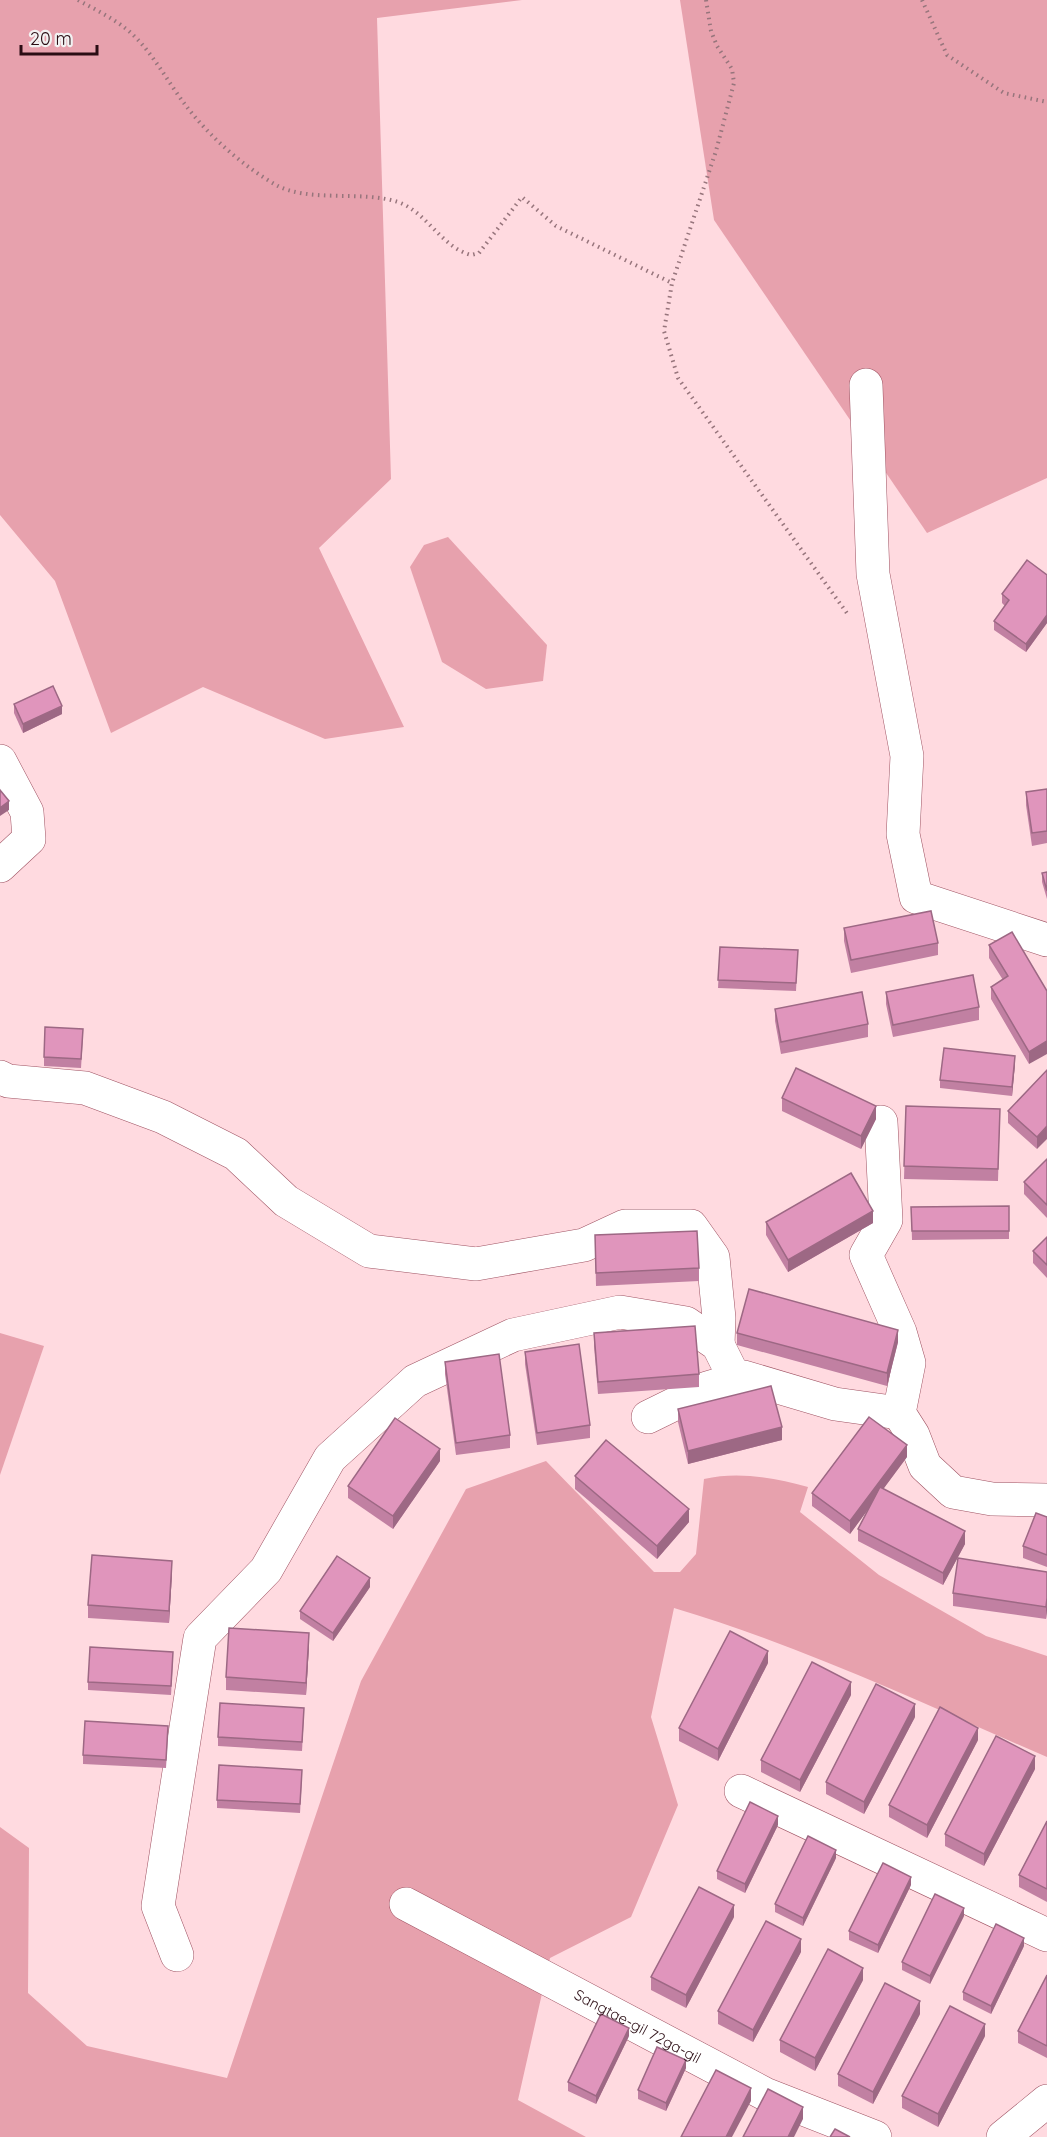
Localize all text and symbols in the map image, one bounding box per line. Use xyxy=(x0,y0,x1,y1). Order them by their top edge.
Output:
scale bar xyxy=(21,18,98,56)
text: 20 m xyxy=(30,27,72,50)
street label: Sangtae-gil 72ga-gil xyxy=(571,1985,704,2067)

